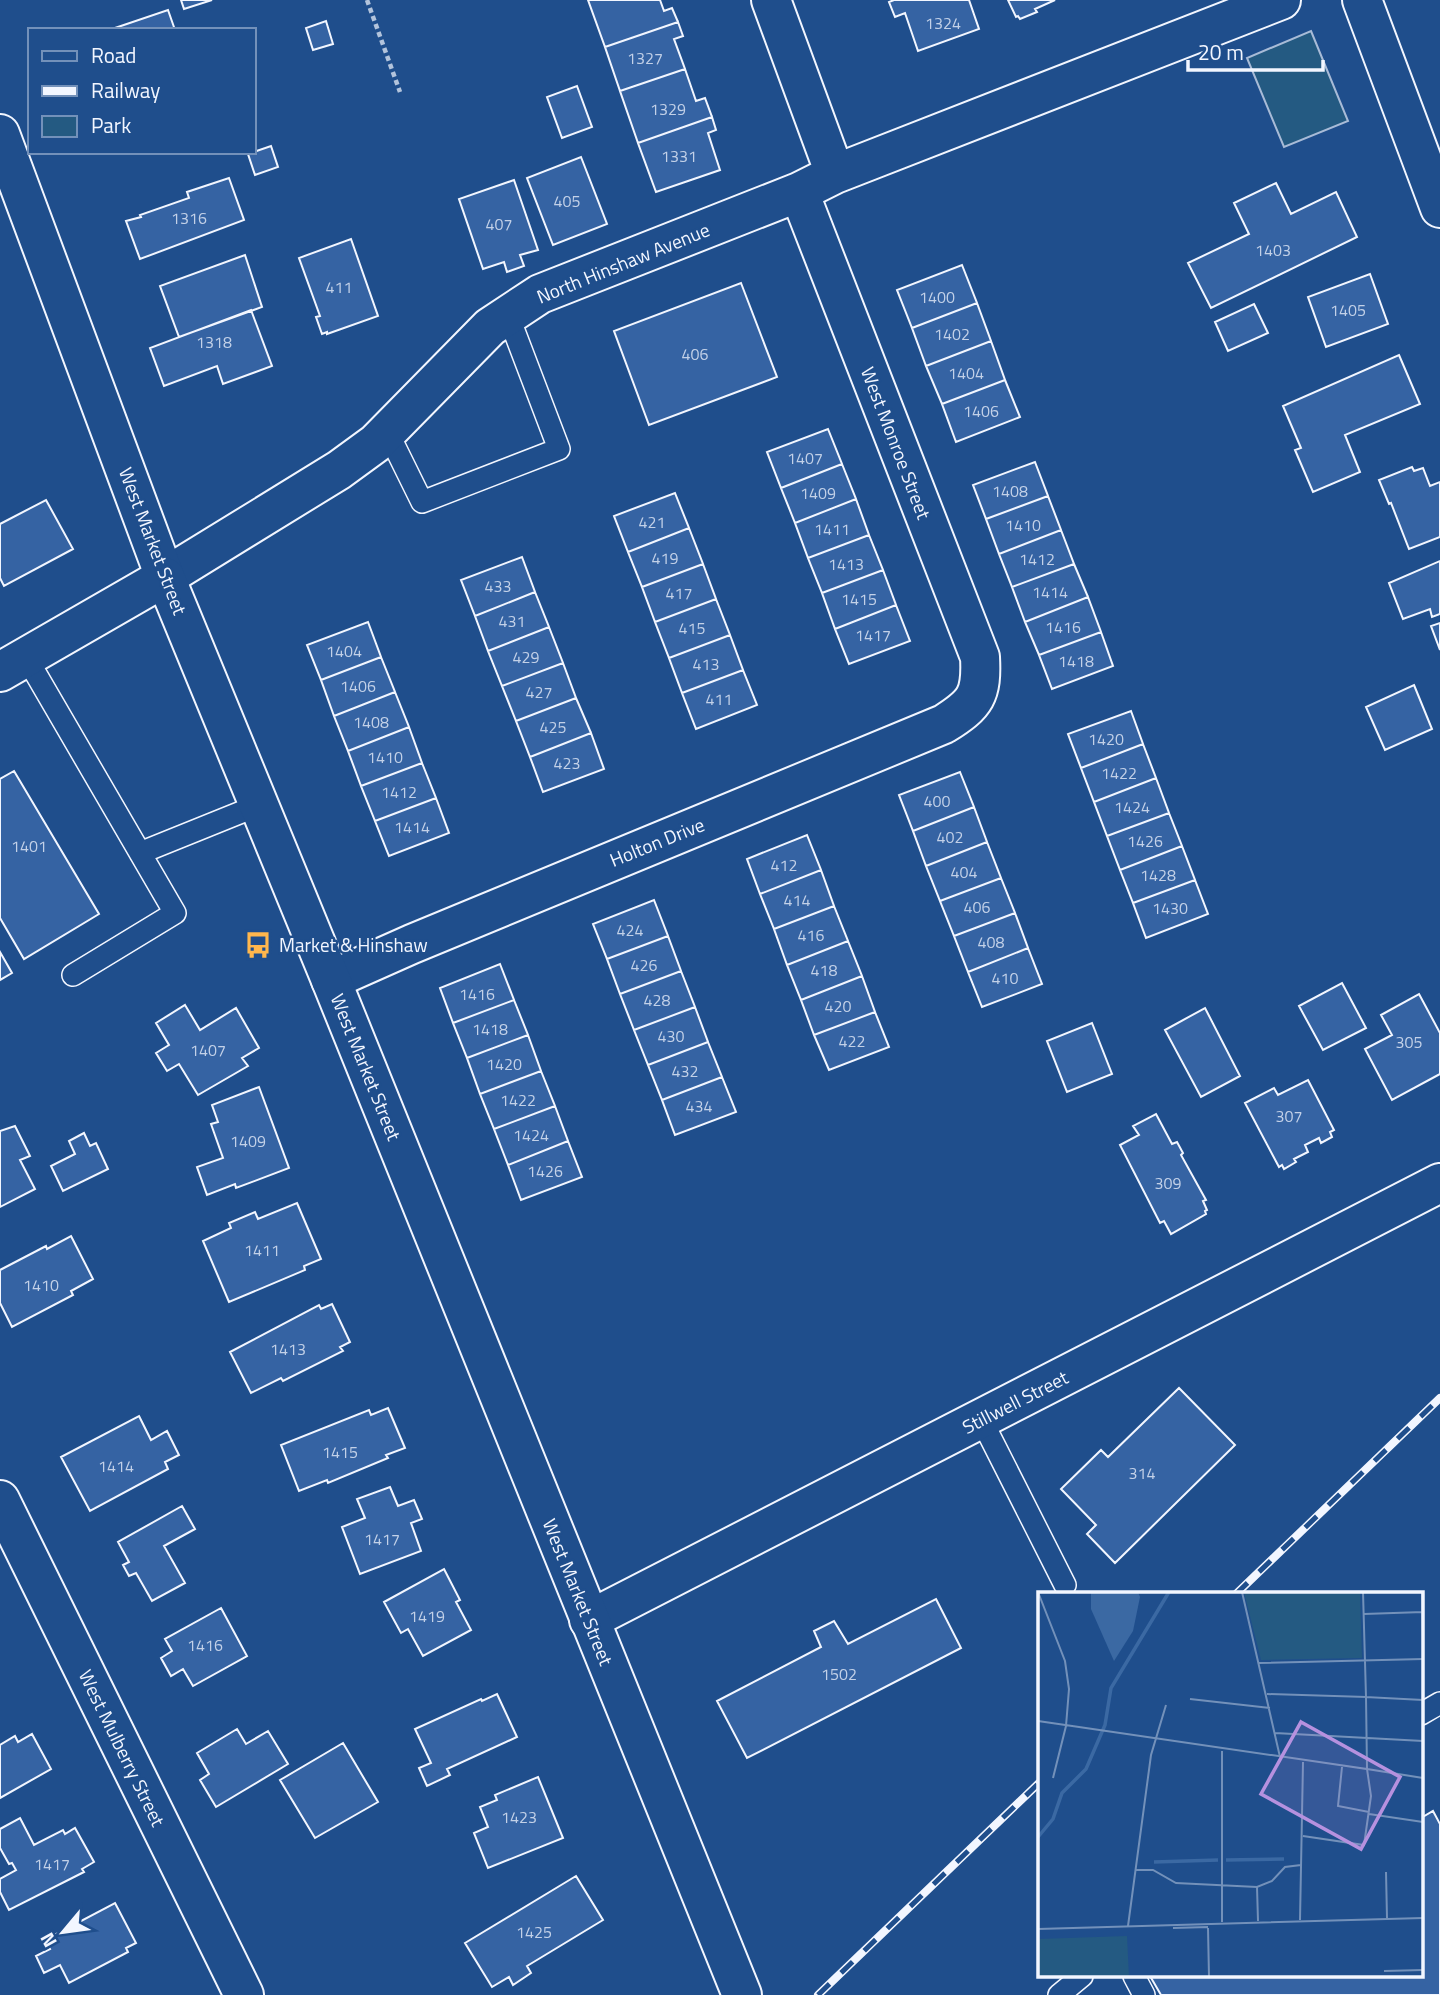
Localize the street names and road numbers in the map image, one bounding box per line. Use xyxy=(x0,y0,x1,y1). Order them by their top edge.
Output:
street label: North Hinshaw Avenue xyxy=(532,215,714,310)
street label: West Monroe Street xyxy=(854,362,939,523)
street label: West Market Street xyxy=(112,463,195,619)
street label: Holton Drive xyxy=(605,809,709,874)
street label: West Market Street xyxy=(324,989,409,1145)
street label: Stillwell Street xyxy=(957,1362,1073,1441)
street label: West Market Street xyxy=(536,1514,621,1670)
street label: West Mulberry Street xyxy=(72,1664,173,1831)

